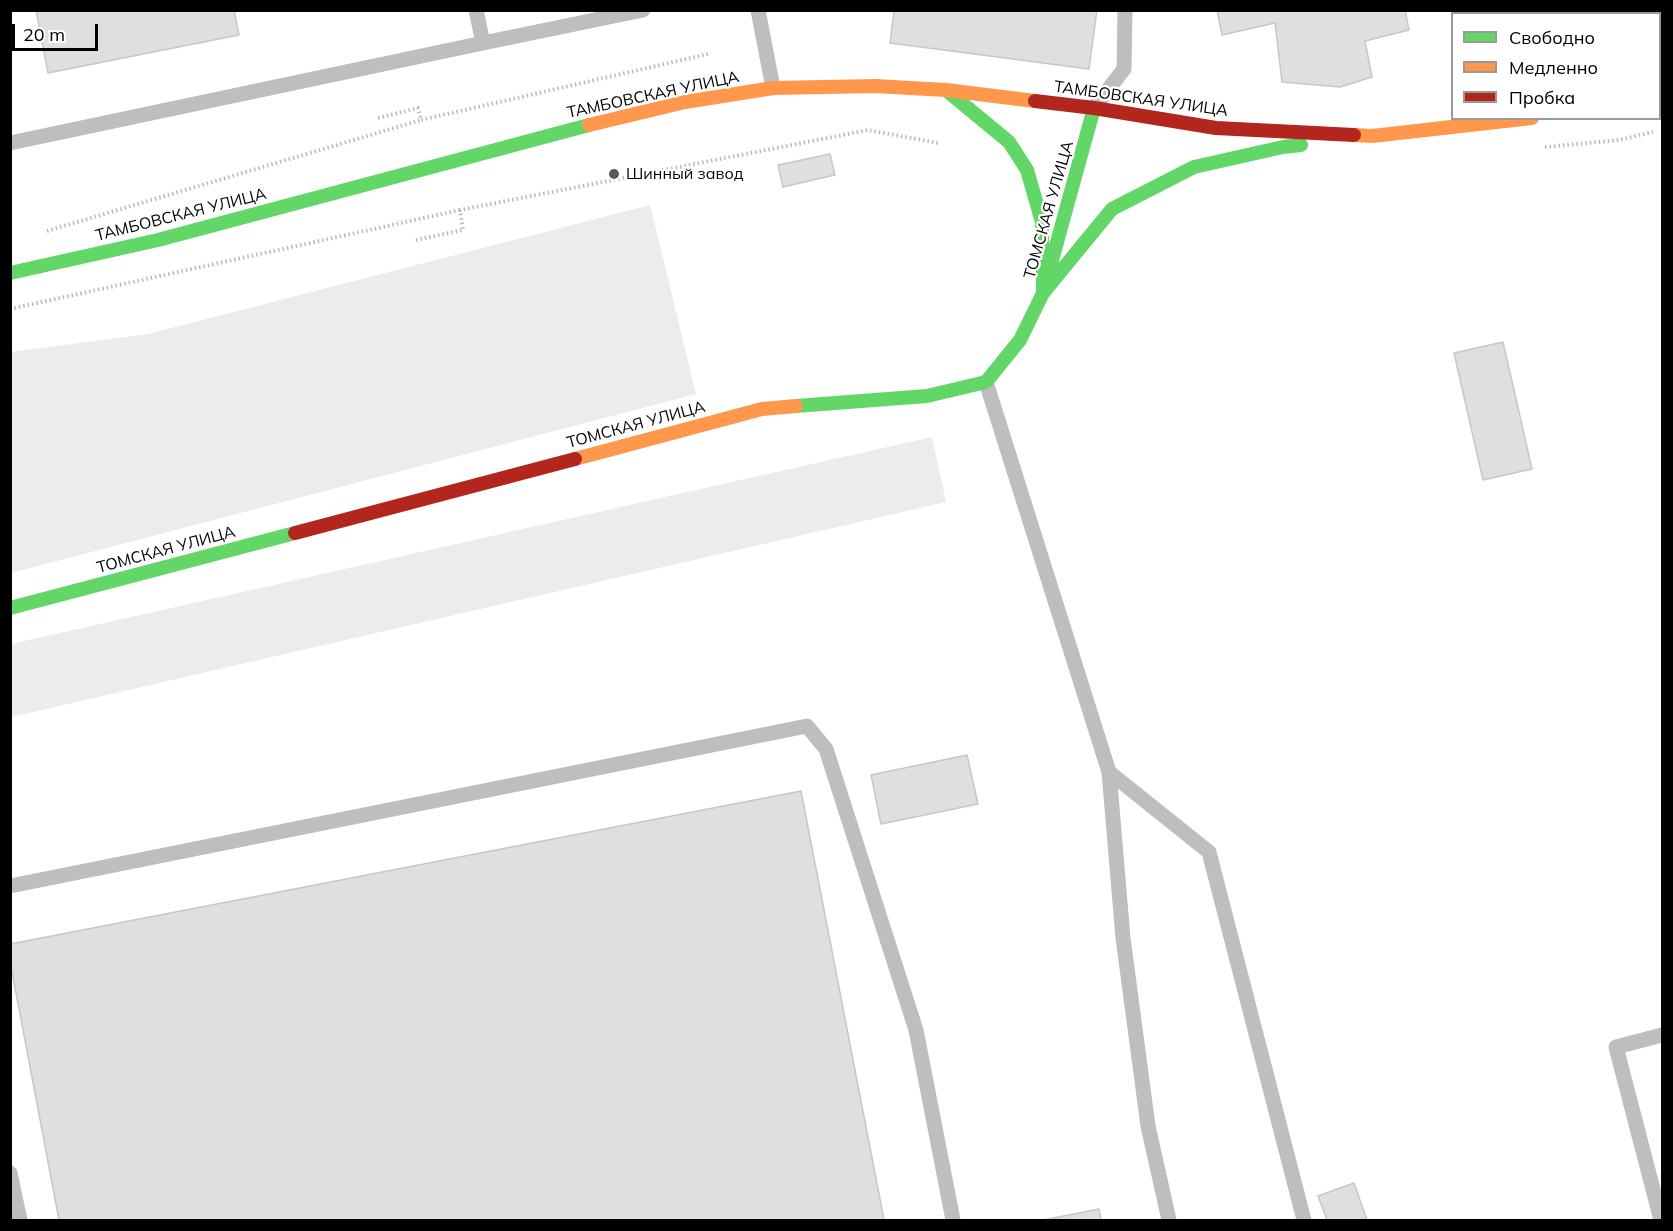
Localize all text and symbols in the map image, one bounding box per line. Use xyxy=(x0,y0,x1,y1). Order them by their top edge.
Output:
scale bar xyxy=(15,12,100,50)
legend xyxy=(1451,12,1661,120)
text: 20 m xyxy=(23,23,65,46)
text: Свободно xyxy=(1509,26,1595,49)
text: Медленно xyxy=(1509,56,1598,79)
street label: ТАМБОВСКАЯ УЛИЦА xyxy=(565,67,741,123)
street label: ТАМБОВСКАЯ УЛИЦА xyxy=(1053,77,1229,121)
text: Пробка xyxy=(1509,86,1575,109)
street label: ТОМСКАЯ УЛИЦА xyxy=(1020,139,1078,281)
place label: Шинный завод xyxy=(626,164,743,184)
marker: Шинный завод xyxy=(607,167,621,181)
street label: ТАМБОВСКАЯ УЛИЦА xyxy=(94,184,268,246)
street label: ТОМСКАЯ УЛИЦА xyxy=(565,397,707,453)
street label: ТОМСКАЯ УЛИЦА xyxy=(95,522,237,578)

